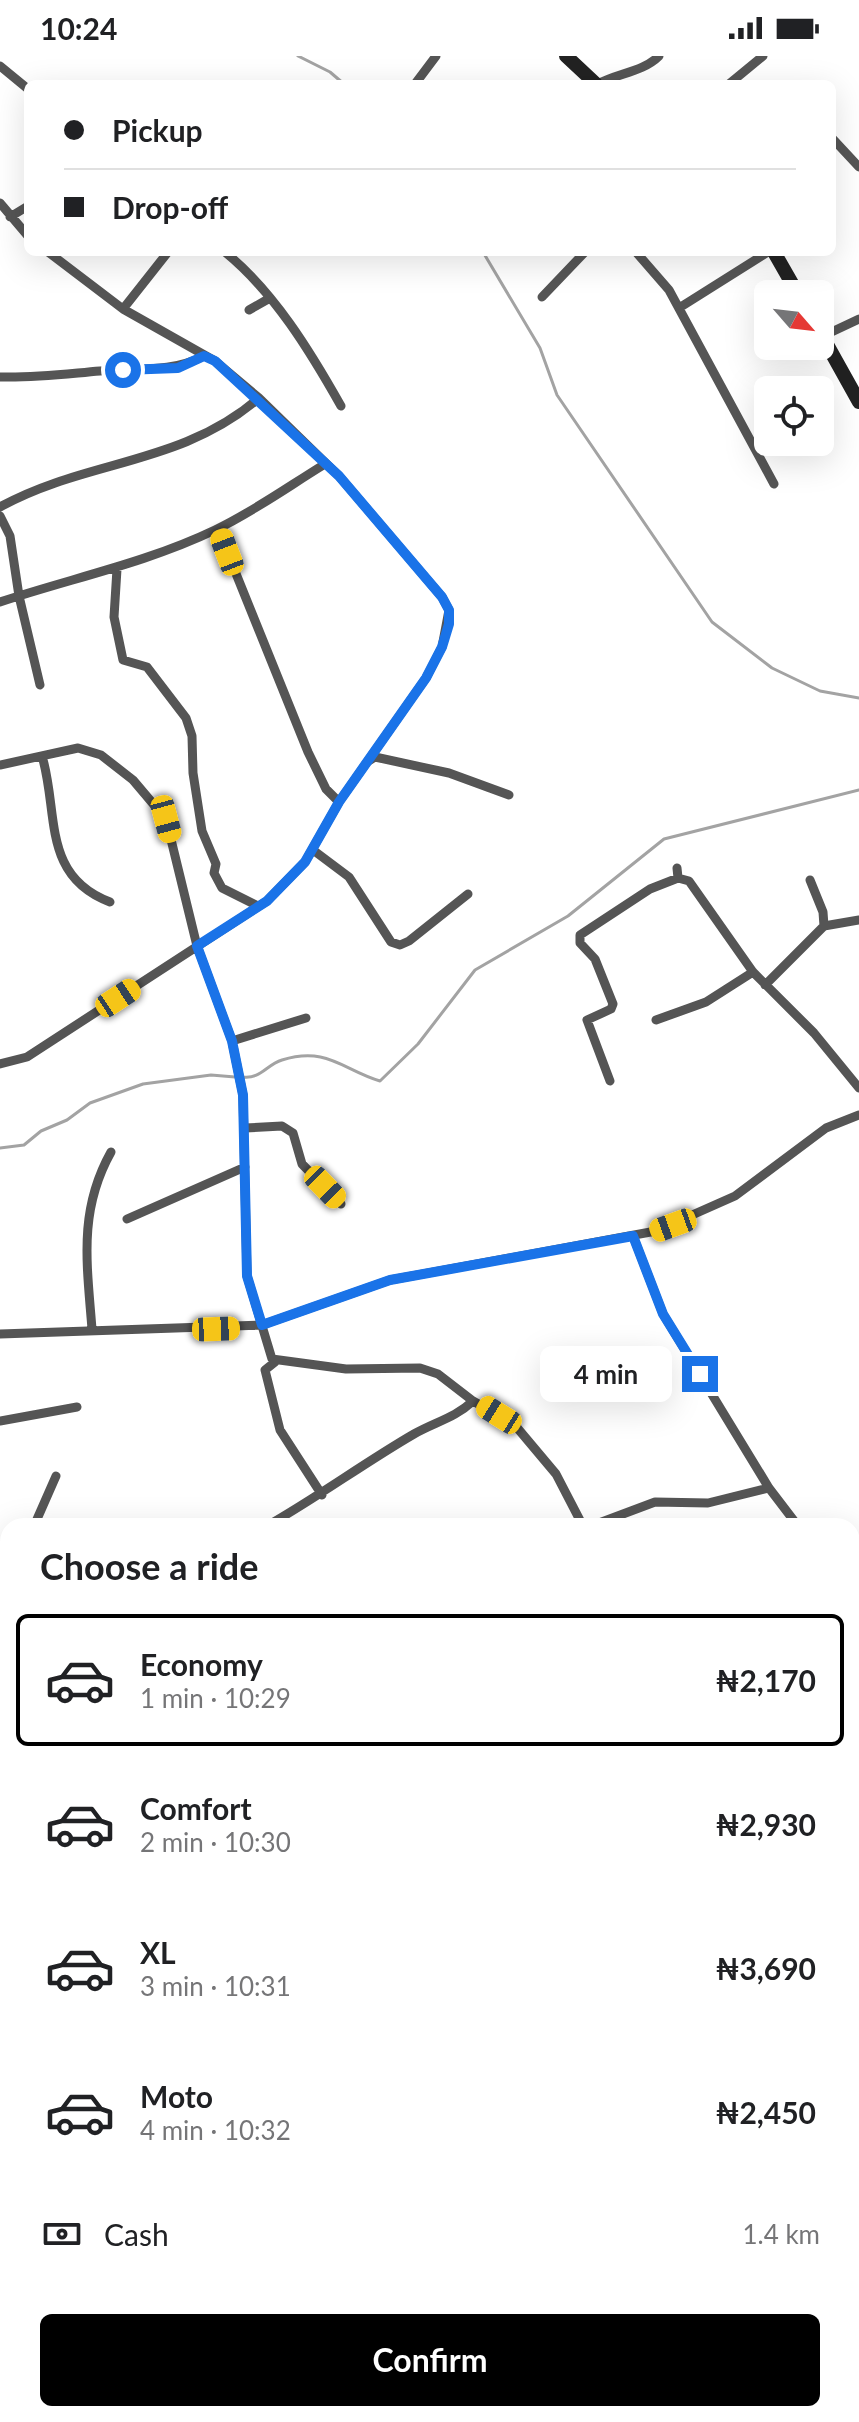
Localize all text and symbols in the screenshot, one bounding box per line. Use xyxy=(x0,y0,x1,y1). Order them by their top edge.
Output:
text: 10:24 xyxy=(40,10,117,46)
text: Pickup xyxy=(112,112,203,148)
text: Drop-off xyxy=(112,189,228,225)
north arrow xyxy=(754,280,834,360)
map controls xyxy=(754,280,834,456)
route start xyxy=(105,352,141,388)
button: locate xyxy=(754,376,834,456)
car xyxy=(207,525,247,579)
car xyxy=(148,793,184,845)
car xyxy=(91,975,145,1021)
car xyxy=(300,1161,350,1213)
car xyxy=(646,1206,700,1244)
car xyxy=(192,1316,240,1342)
callout: 4 min xyxy=(540,1346,672,1402)
route end xyxy=(682,1356,718,1392)
text: 4 min xyxy=(574,1358,638,1390)
car xyxy=(472,1392,526,1438)
text: Choose a ride xyxy=(40,1544,259,1588)
icon: car xyxy=(44,1644,116,1716)
text: Economy xyxy=(140,1646,263,1682)
text: ₦2,170 xyxy=(715,1662,816,1698)
text: 1 min · 10:29 xyxy=(140,1682,291,1714)
icon: car xyxy=(44,1788,116,1860)
text: Comfort xyxy=(140,1790,252,1826)
text: ₦2,930 xyxy=(715,1806,816,1842)
text: 2 min · 10:30 xyxy=(140,1826,291,1858)
icon: car xyxy=(44,1932,116,2004)
text: XL xyxy=(140,1934,176,1970)
text: ₦3,690 xyxy=(715,1950,816,1986)
text: 3 min · 10:31 xyxy=(140,1970,291,2002)
icon: car xyxy=(44,2076,116,2148)
text: Moto xyxy=(140,2078,213,2114)
text: ₦2,450 xyxy=(715,2094,816,2130)
text: 4 min · 10:32 xyxy=(140,2114,291,2146)
icon: cash xyxy=(40,2212,84,2256)
text: Cash xyxy=(104,2216,169,2252)
text: 1.4 km xyxy=(742,2218,820,2250)
button: Confirm xyxy=(40,2314,820,2406)

